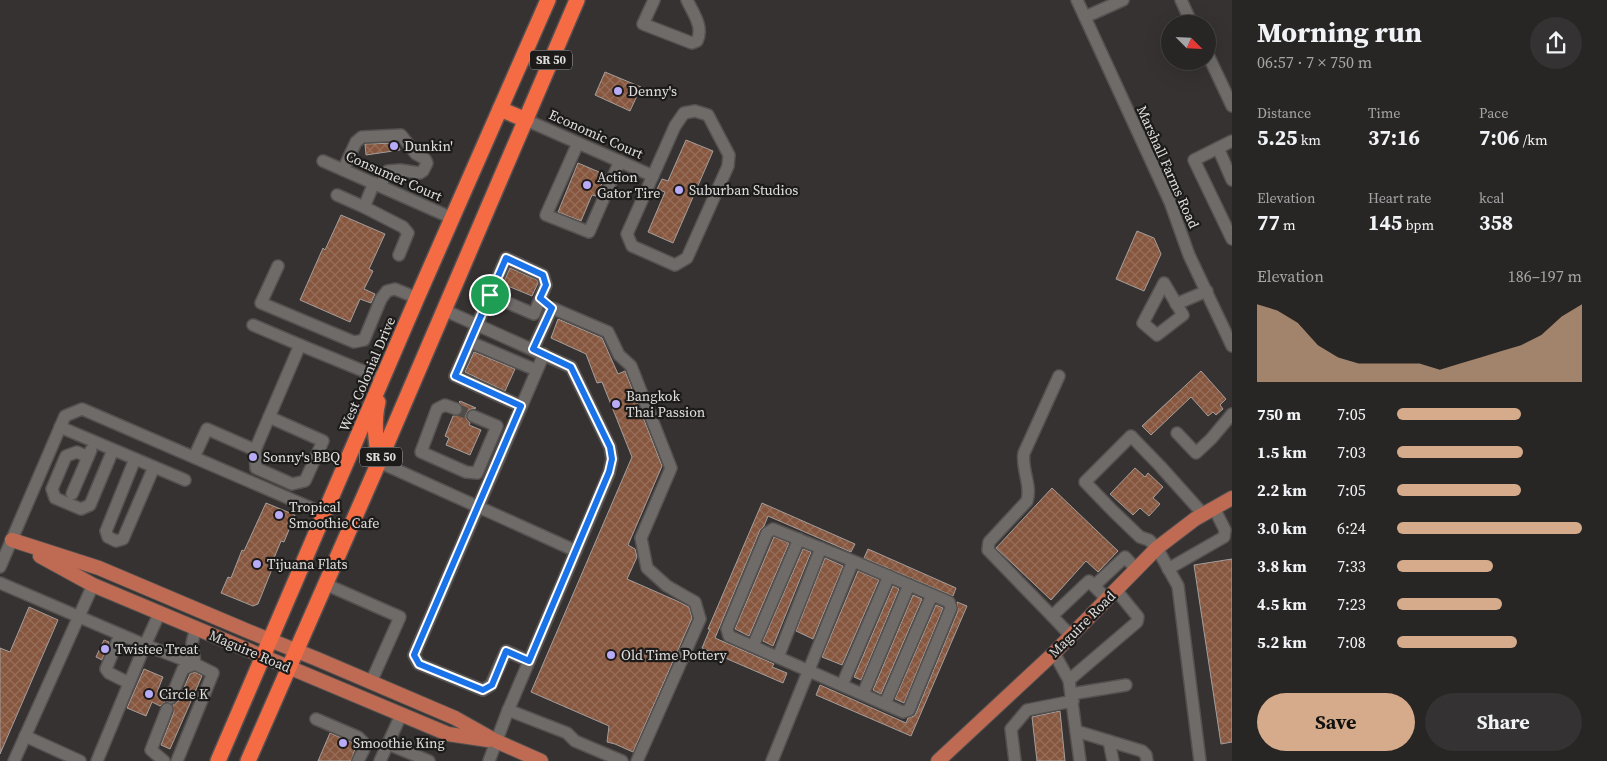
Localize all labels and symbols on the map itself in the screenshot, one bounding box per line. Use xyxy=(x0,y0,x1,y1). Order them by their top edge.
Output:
north arrow xyxy=(1161,15,1216,70)
road number: SR 50 xyxy=(530,50,572,70)
place label: Denny's xyxy=(628,81,677,101)
marker: Denny's xyxy=(612,85,624,97)
street label: Marshall Farms Road xyxy=(1132,102,1204,232)
street label: Economic Court xyxy=(546,104,647,164)
place label: Dunkin' xyxy=(404,136,453,156)
marker: Dunkin' xyxy=(388,140,400,152)
street label: Consumer Court xyxy=(343,146,446,206)
place label: Action Gator Tire xyxy=(597,167,660,203)
marker: Action Gator Tire xyxy=(581,179,593,191)
place label: Suburban Studios xyxy=(689,180,798,200)
marker: Suburban Studios xyxy=(673,184,685,196)
pin xyxy=(469,274,511,316)
street label: West Colonial Drive xyxy=(334,314,400,434)
place label: Bangkok Thai Passion xyxy=(626,386,706,422)
marker: Bangkok Thai Passion xyxy=(610,398,622,410)
place label: Sonny's BBQ xyxy=(263,447,340,467)
road number: SR 50 xyxy=(360,448,402,467)
marker: Sonny's BBQ xyxy=(247,451,259,463)
place label: Tropical Smoothie Cafe xyxy=(289,497,379,533)
marker: Tropical Smoothie Cafe xyxy=(273,509,285,521)
place label: Tijuana Flats xyxy=(267,554,348,574)
marker: Tijuana Flats xyxy=(251,558,263,570)
street label: Maguire Road xyxy=(1044,586,1120,662)
street label: Maguire Road xyxy=(206,625,294,677)
place label: Twistee Treat xyxy=(115,639,199,659)
marker: Twistee Treat xyxy=(99,643,111,655)
place label: Old Time Pottery xyxy=(621,645,728,665)
marker: Old Time Pottery xyxy=(605,649,617,661)
place label: Circle K xyxy=(159,684,209,704)
marker: Circle K xyxy=(143,688,155,700)
place label: Smoothie King xyxy=(353,733,445,753)
marker: Smoothie King xyxy=(337,737,349,749)

